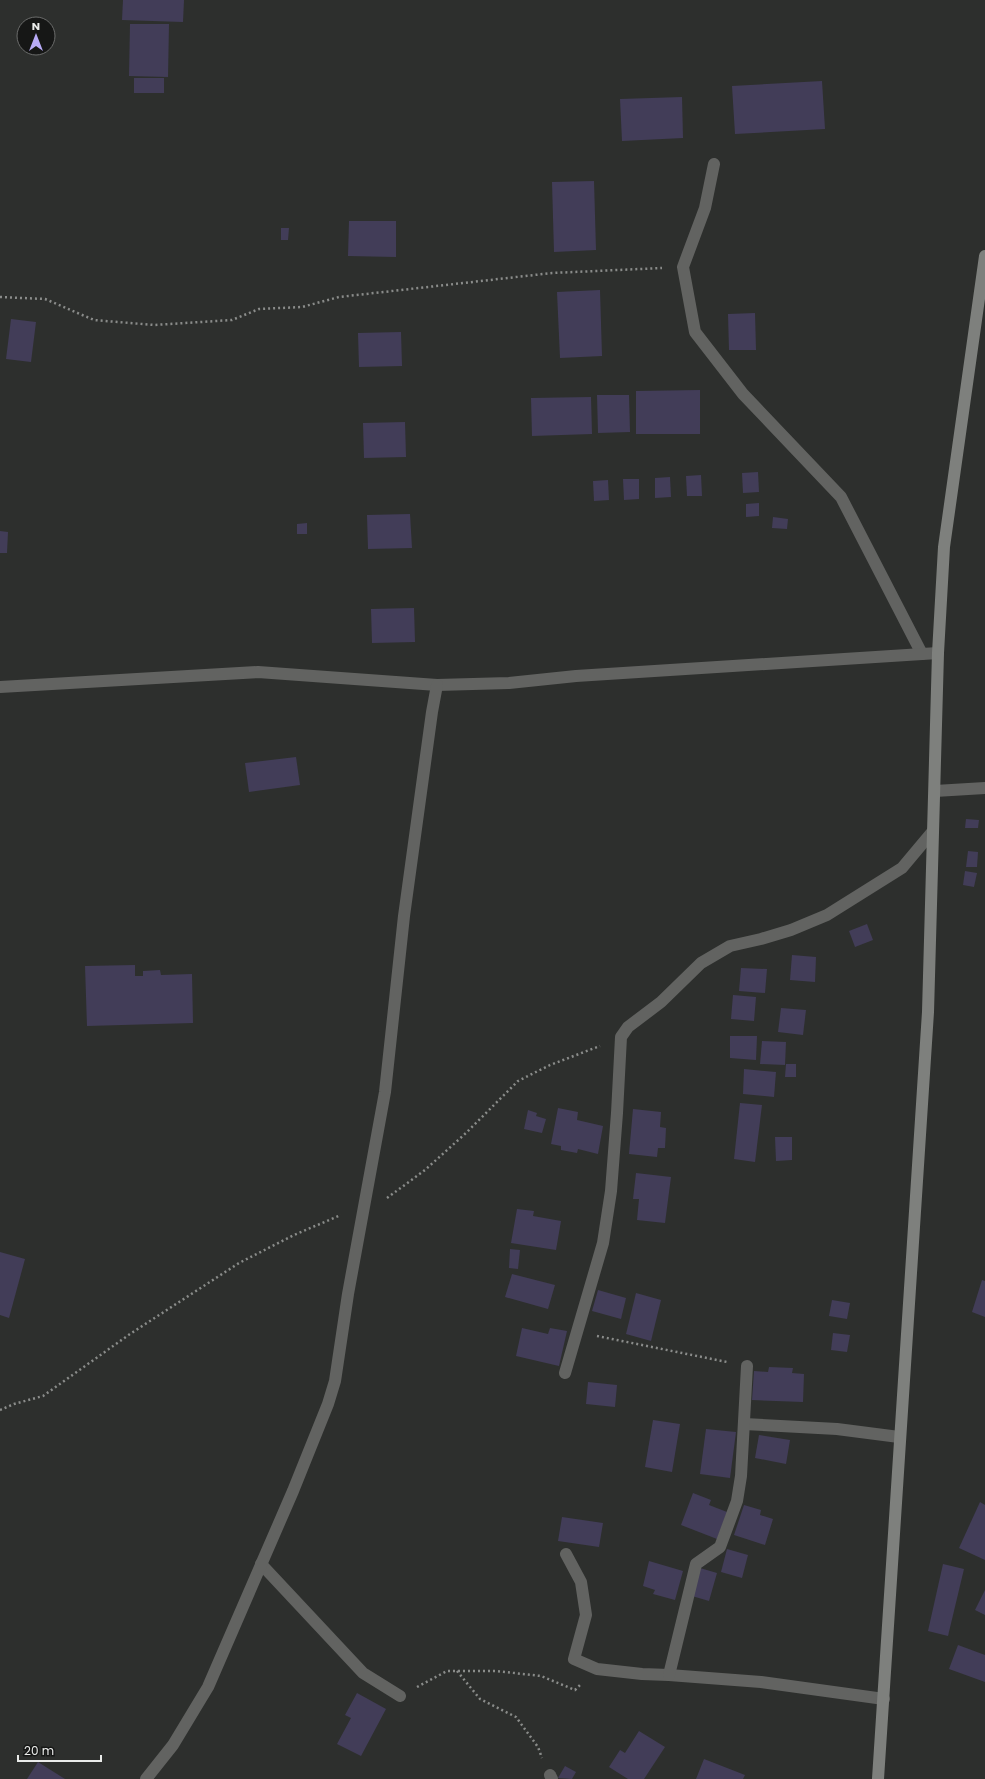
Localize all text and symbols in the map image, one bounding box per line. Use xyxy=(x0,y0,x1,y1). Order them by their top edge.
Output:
north arrow xyxy=(16,16,56,56)
text: N xyxy=(32,18,40,34)
scale bar xyxy=(18,1737,101,1763)
text: 20 m xyxy=(24,1742,54,1759)

